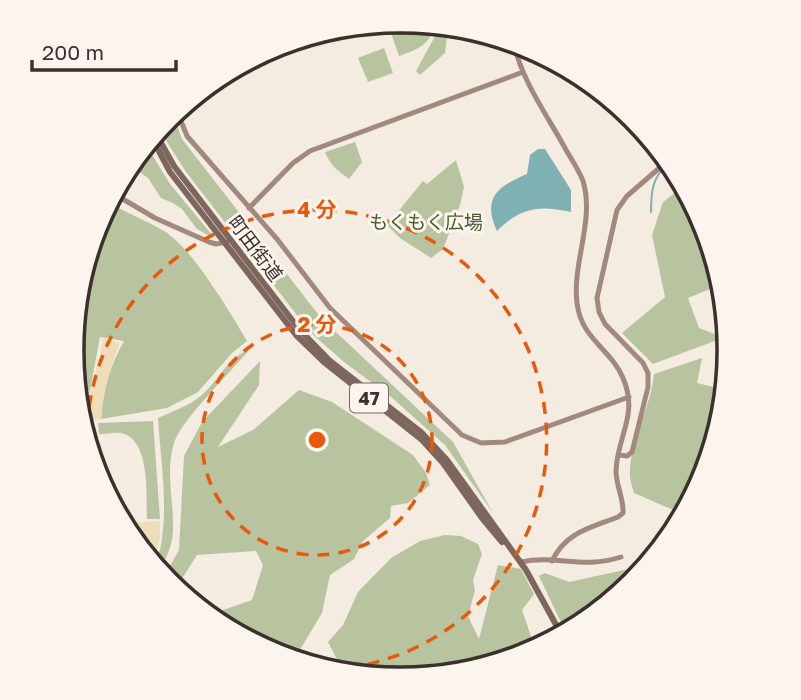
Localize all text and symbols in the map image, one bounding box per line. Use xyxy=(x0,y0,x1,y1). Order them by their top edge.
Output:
scale bar xyxy=(32,28,175,72)
text: 200 m xyxy=(42,39,104,65)
text: 4 分 xyxy=(297,196,337,222)
park label: もくもく広場 xyxy=(369,210,483,233)
street label: 町田街道 xyxy=(224,211,288,285)
text: 2 分 xyxy=(297,311,337,337)
road number: 47 xyxy=(350,384,388,412)
centre of rings xyxy=(305,428,329,452)

